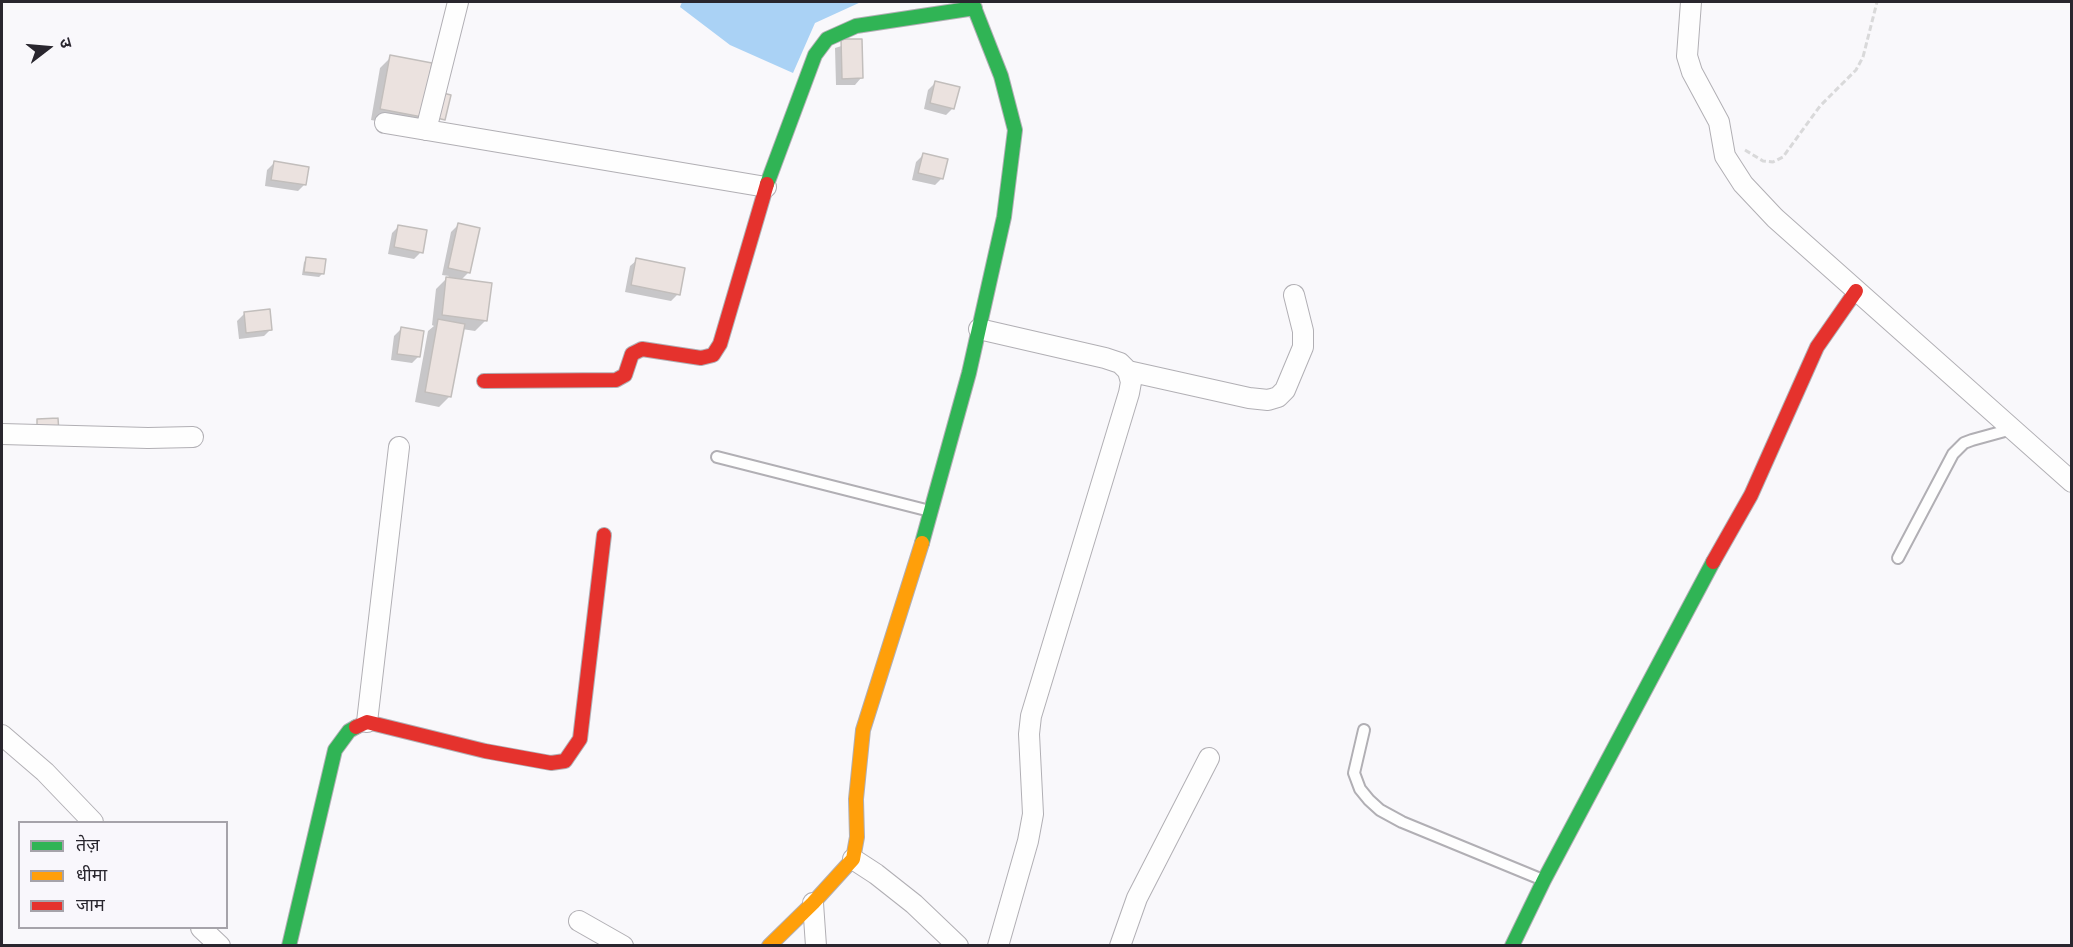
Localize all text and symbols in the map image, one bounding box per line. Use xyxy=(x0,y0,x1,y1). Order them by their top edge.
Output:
north arrow xyxy=(18,18,78,78)
text: उ xyxy=(55,36,76,50)
legend xyxy=(18,821,228,929)
text: तेज़ xyxy=(76,834,100,856)
text: धीमा xyxy=(76,864,107,886)
text: जाम xyxy=(76,894,105,916)

